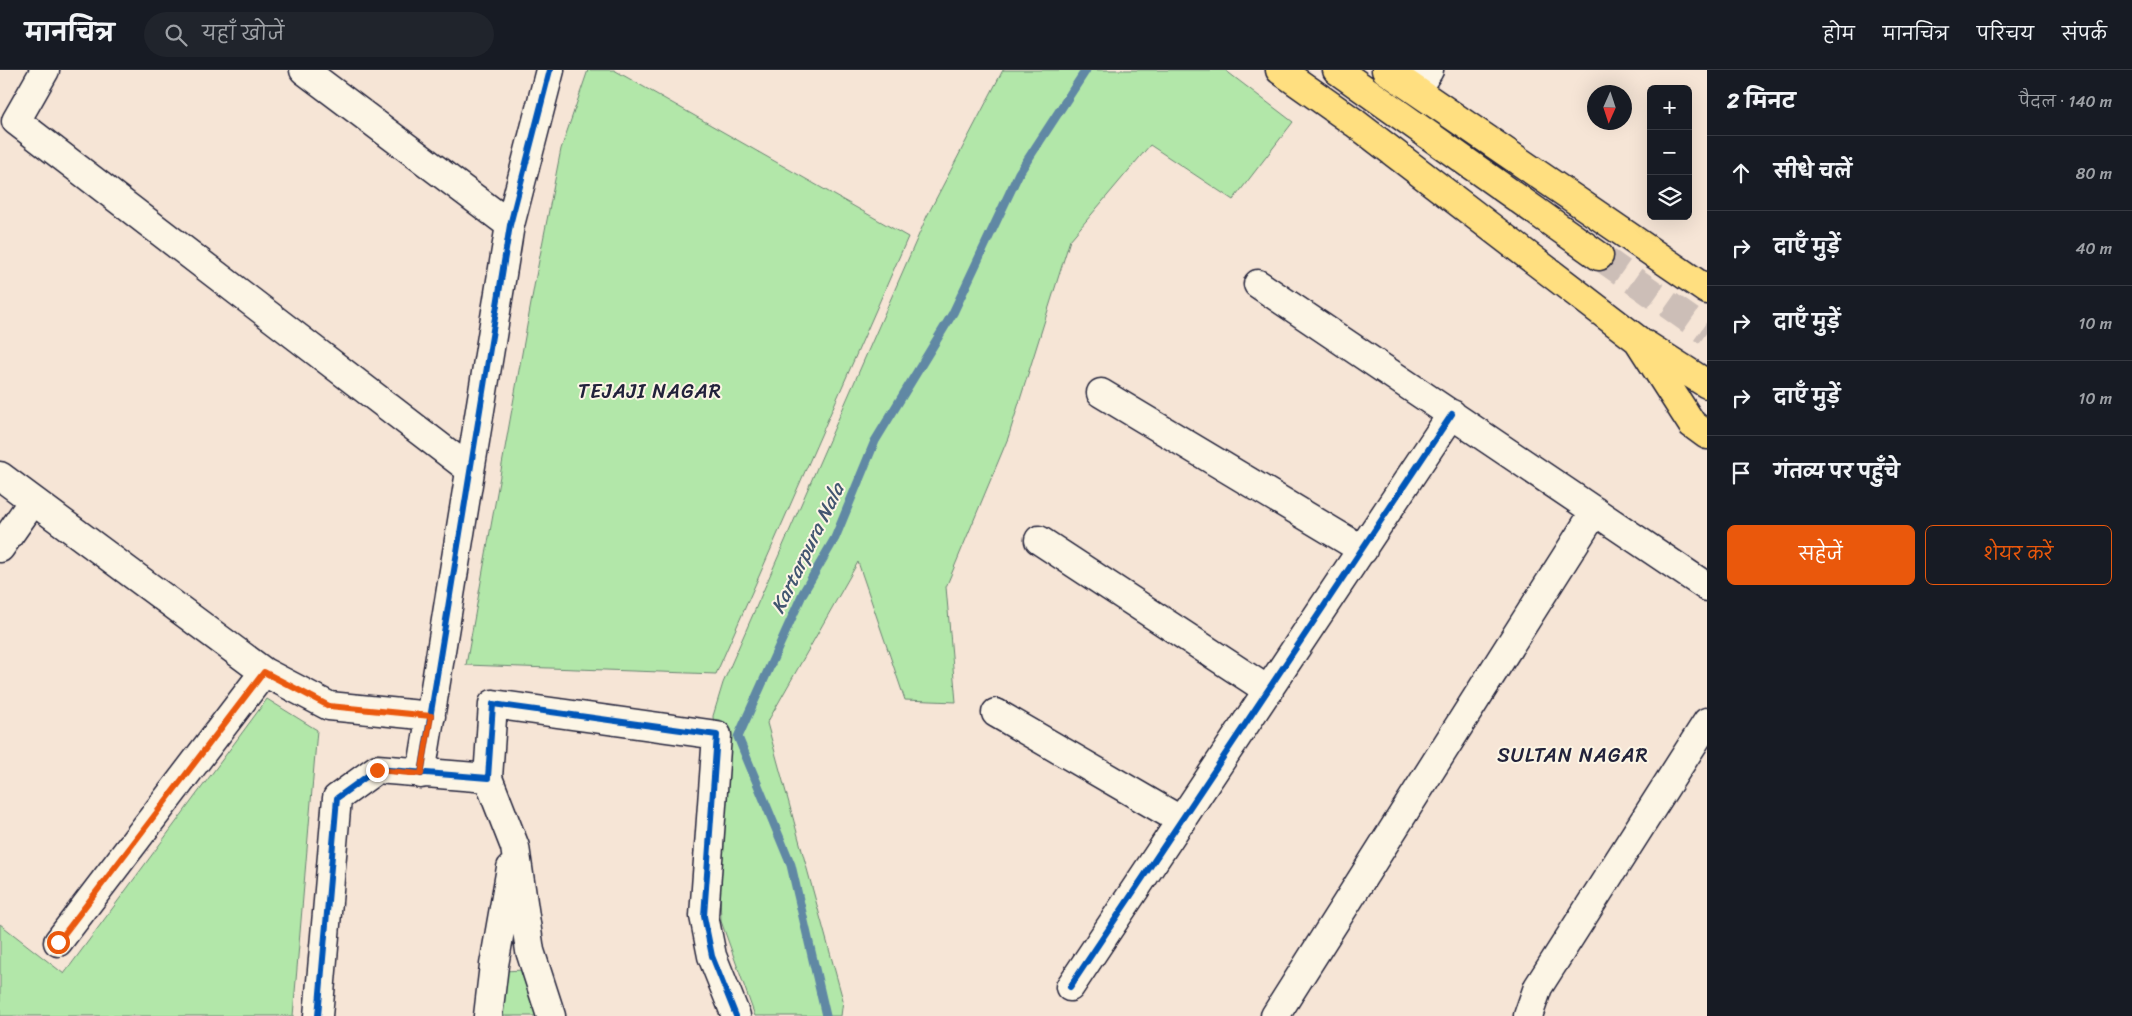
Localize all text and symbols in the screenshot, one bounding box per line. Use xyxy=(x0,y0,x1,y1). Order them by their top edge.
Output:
text: मानचित्र xyxy=(25,12,114,54)
search box xyxy=(144,12,494,57)
text: यहाँ खोजें xyxy=(202,17,284,50)
text: होम xyxy=(1823,18,1855,50)
text: मानचित्र xyxy=(1883,18,1949,50)
text: परिचय xyxy=(1977,18,2034,50)
text: संपर्क xyxy=(2062,18,2107,50)
icon: search xyxy=(162,21,190,49)
text: 2 मिनट xyxy=(1727,82,1796,120)
north arrow xyxy=(1587,85,1632,130)
map controls xyxy=(1647,85,1692,220)
button: + xyxy=(1647,85,1692,130)
text: पैदल · 140 m xyxy=(2019,87,2112,116)
button: − xyxy=(1647,130,1692,175)
text: सीधे चलें xyxy=(1774,155,1852,188)
icon: ahead xyxy=(1727,159,1755,187)
text: 80 m xyxy=(2076,159,2112,188)
button: layers xyxy=(1647,175,1692,220)
text: दाएँ मुड़ें xyxy=(1774,230,1840,263)
icon: right xyxy=(1727,234,1755,262)
text: 40 m xyxy=(2075,234,2112,263)
text: दाएँ मुड़ें xyxy=(1774,305,1840,338)
icon: right xyxy=(1727,309,1755,337)
text: 10 m xyxy=(2079,309,2112,338)
district label: TEJAJI NAGAR xyxy=(578,374,722,409)
text: दाएँ मुड़ें xyxy=(1774,380,1840,413)
icon: right xyxy=(1727,384,1755,412)
text: 10 m xyxy=(2079,384,2112,413)
text: गंतव्य पर पहुँचे xyxy=(1774,455,1899,488)
icon: arrive xyxy=(1727,459,1755,487)
water label: Kartarpura Nala xyxy=(761,475,855,620)
button: सहेजें xyxy=(1727,525,1915,585)
button: शेयर करें xyxy=(1925,525,2112,585)
district label: SULTAN NAGAR xyxy=(1497,738,1649,773)
route end xyxy=(366,759,389,782)
route start xyxy=(47,931,70,954)

